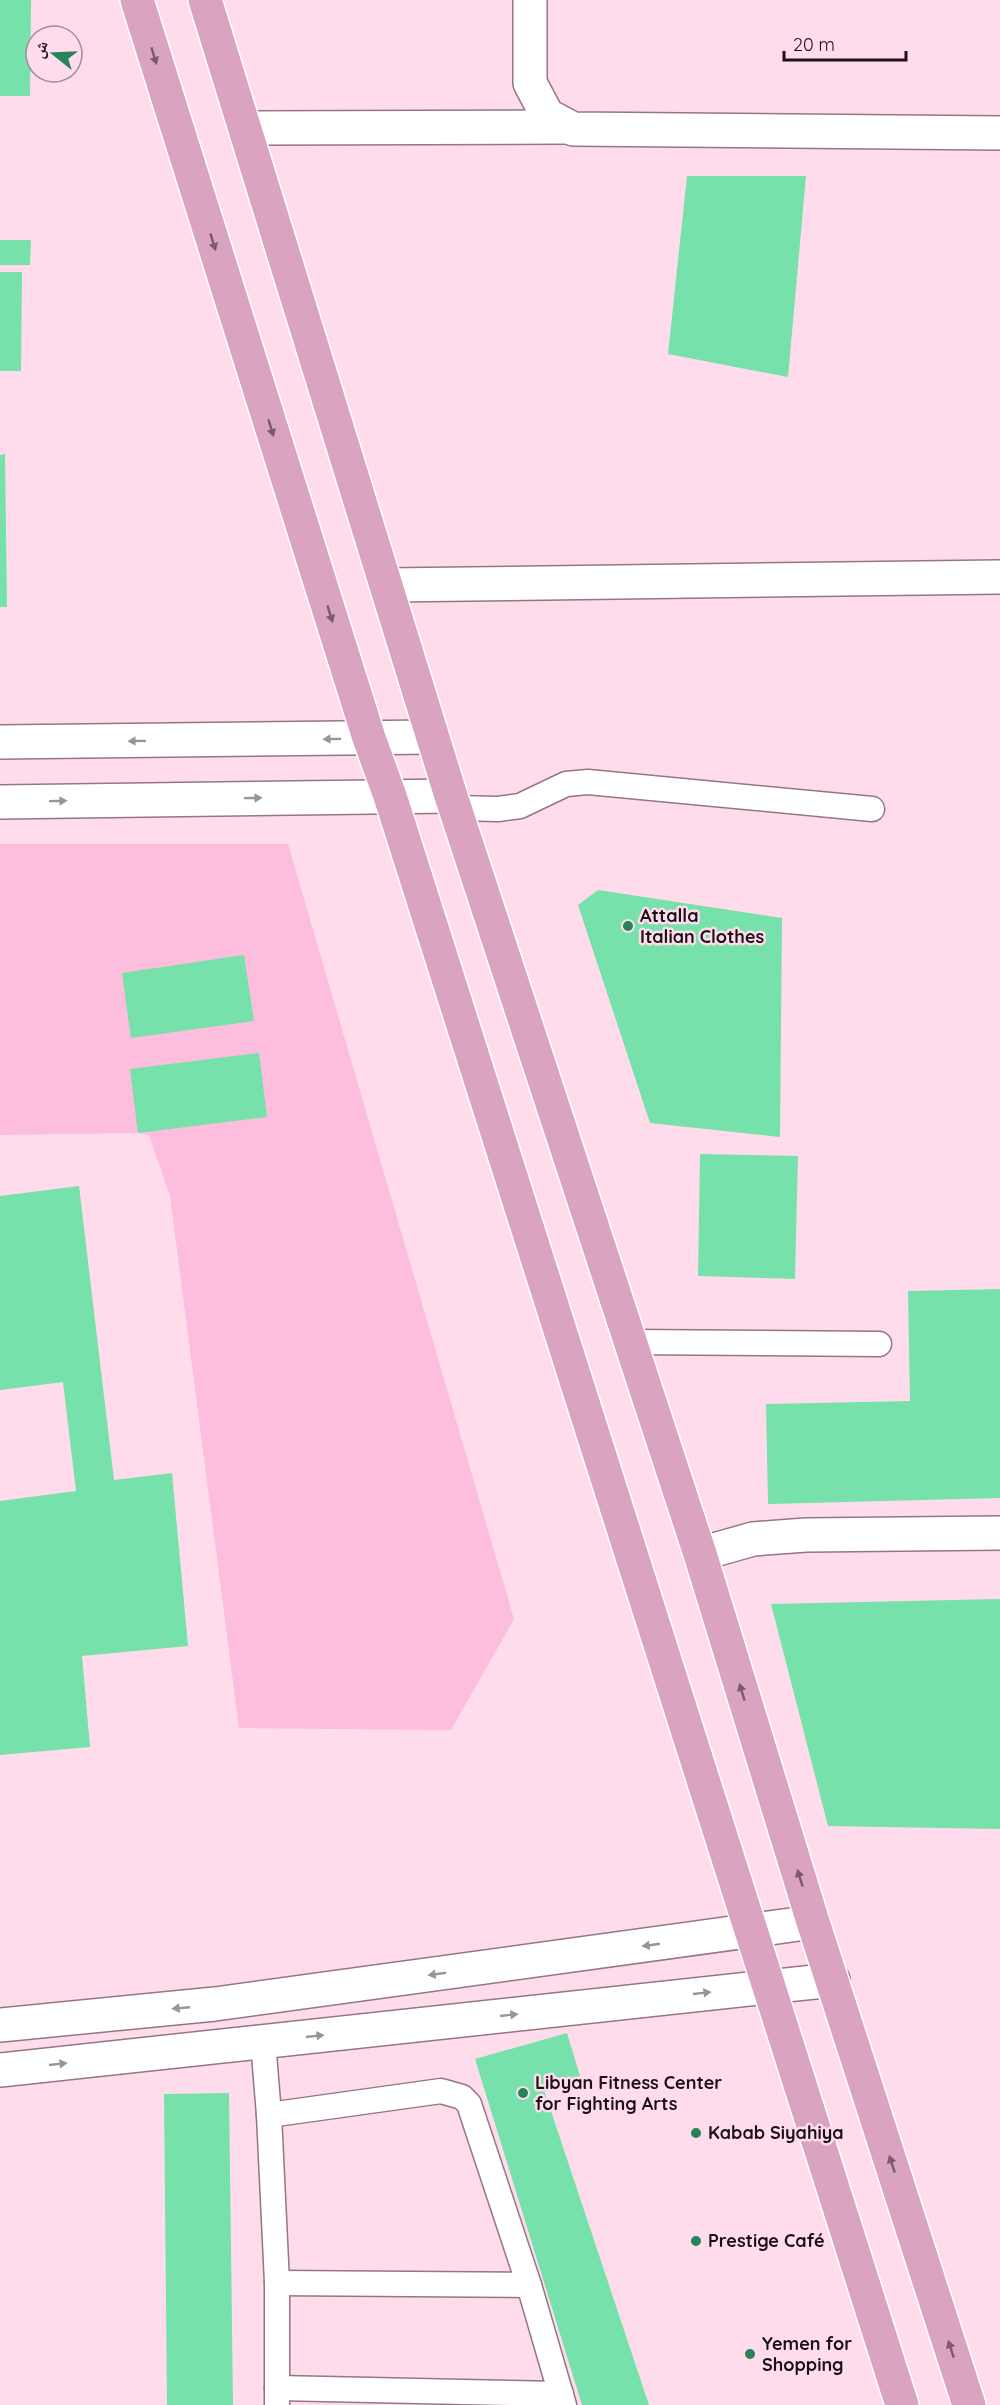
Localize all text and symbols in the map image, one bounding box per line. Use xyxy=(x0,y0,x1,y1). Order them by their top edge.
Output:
north arrow xyxy=(24,24,84,84)
scale bar xyxy=(784,24,906,62)
text: 20 m xyxy=(793,33,835,56)
text: ش xyxy=(28,38,52,61)
one-way arrow xyxy=(150,47,159,65)
one-way arrow xyxy=(209,233,218,251)
one-way arrow xyxy=(267,419,276,437)
one-way arrow xyxy=(325,605,335,623)
one-way arrow xyxy=(322,734,341,744)
one-way arrow xyxy=(127,736,146,745)
one-way arrow xyxy=(244,793,263,803)
one-way arrow xyxy=(49,796,68,806)
place label: Attalla Italian Clothes xyxy=(640,904,765,948)
marker: Attalla Italian Clothes xyxy=(621,919,635,933)
one-way arrow xyxy=(737,1683,746,1701)
one-way arrow xyxy=(795,1869,804,1887)
one-way arrow xyxy=(642,1940,661,1949)
one-way arrow xyxy=(428,1969,447,1978)
one-way arrow xyxy=(693,1988,712,1998)
one-way arrow xyxy=(172,2003,191,2013)
one-way arrow xyxy=(499,2010,518,2020)
one-way arrow xyxy=(305,2032,324,2041)
one-way arrow xyxy=(49,2059,68,2069)
place label: Libyan Fitness Center for Fighting Arts xyxy=(535,2071,722,2115)
marker: Libyan Fitness Center for Fighting Arts xyxy=(516,2086,530,2100)
place label: Kabab Siyahiya xyxy=(708,2121,844,2144)
marker: Kabab Siyahiya xyxy=(689,2126,703,2140)
one-way arrow xyxy=(886,2155,896,2173)
place label: Prestige Café xyxy=(708,2229,825,2252)
marker: Prestige Café xyxy=(689,2234,703,2248)
place label: Yemen for Shopping xyxy=(762,2332,852,2376)
one-way arrow xyxy=(946,2340,955,2358)
marker: Yemen for Shopping xyxy=(743,2347,757,2361)

